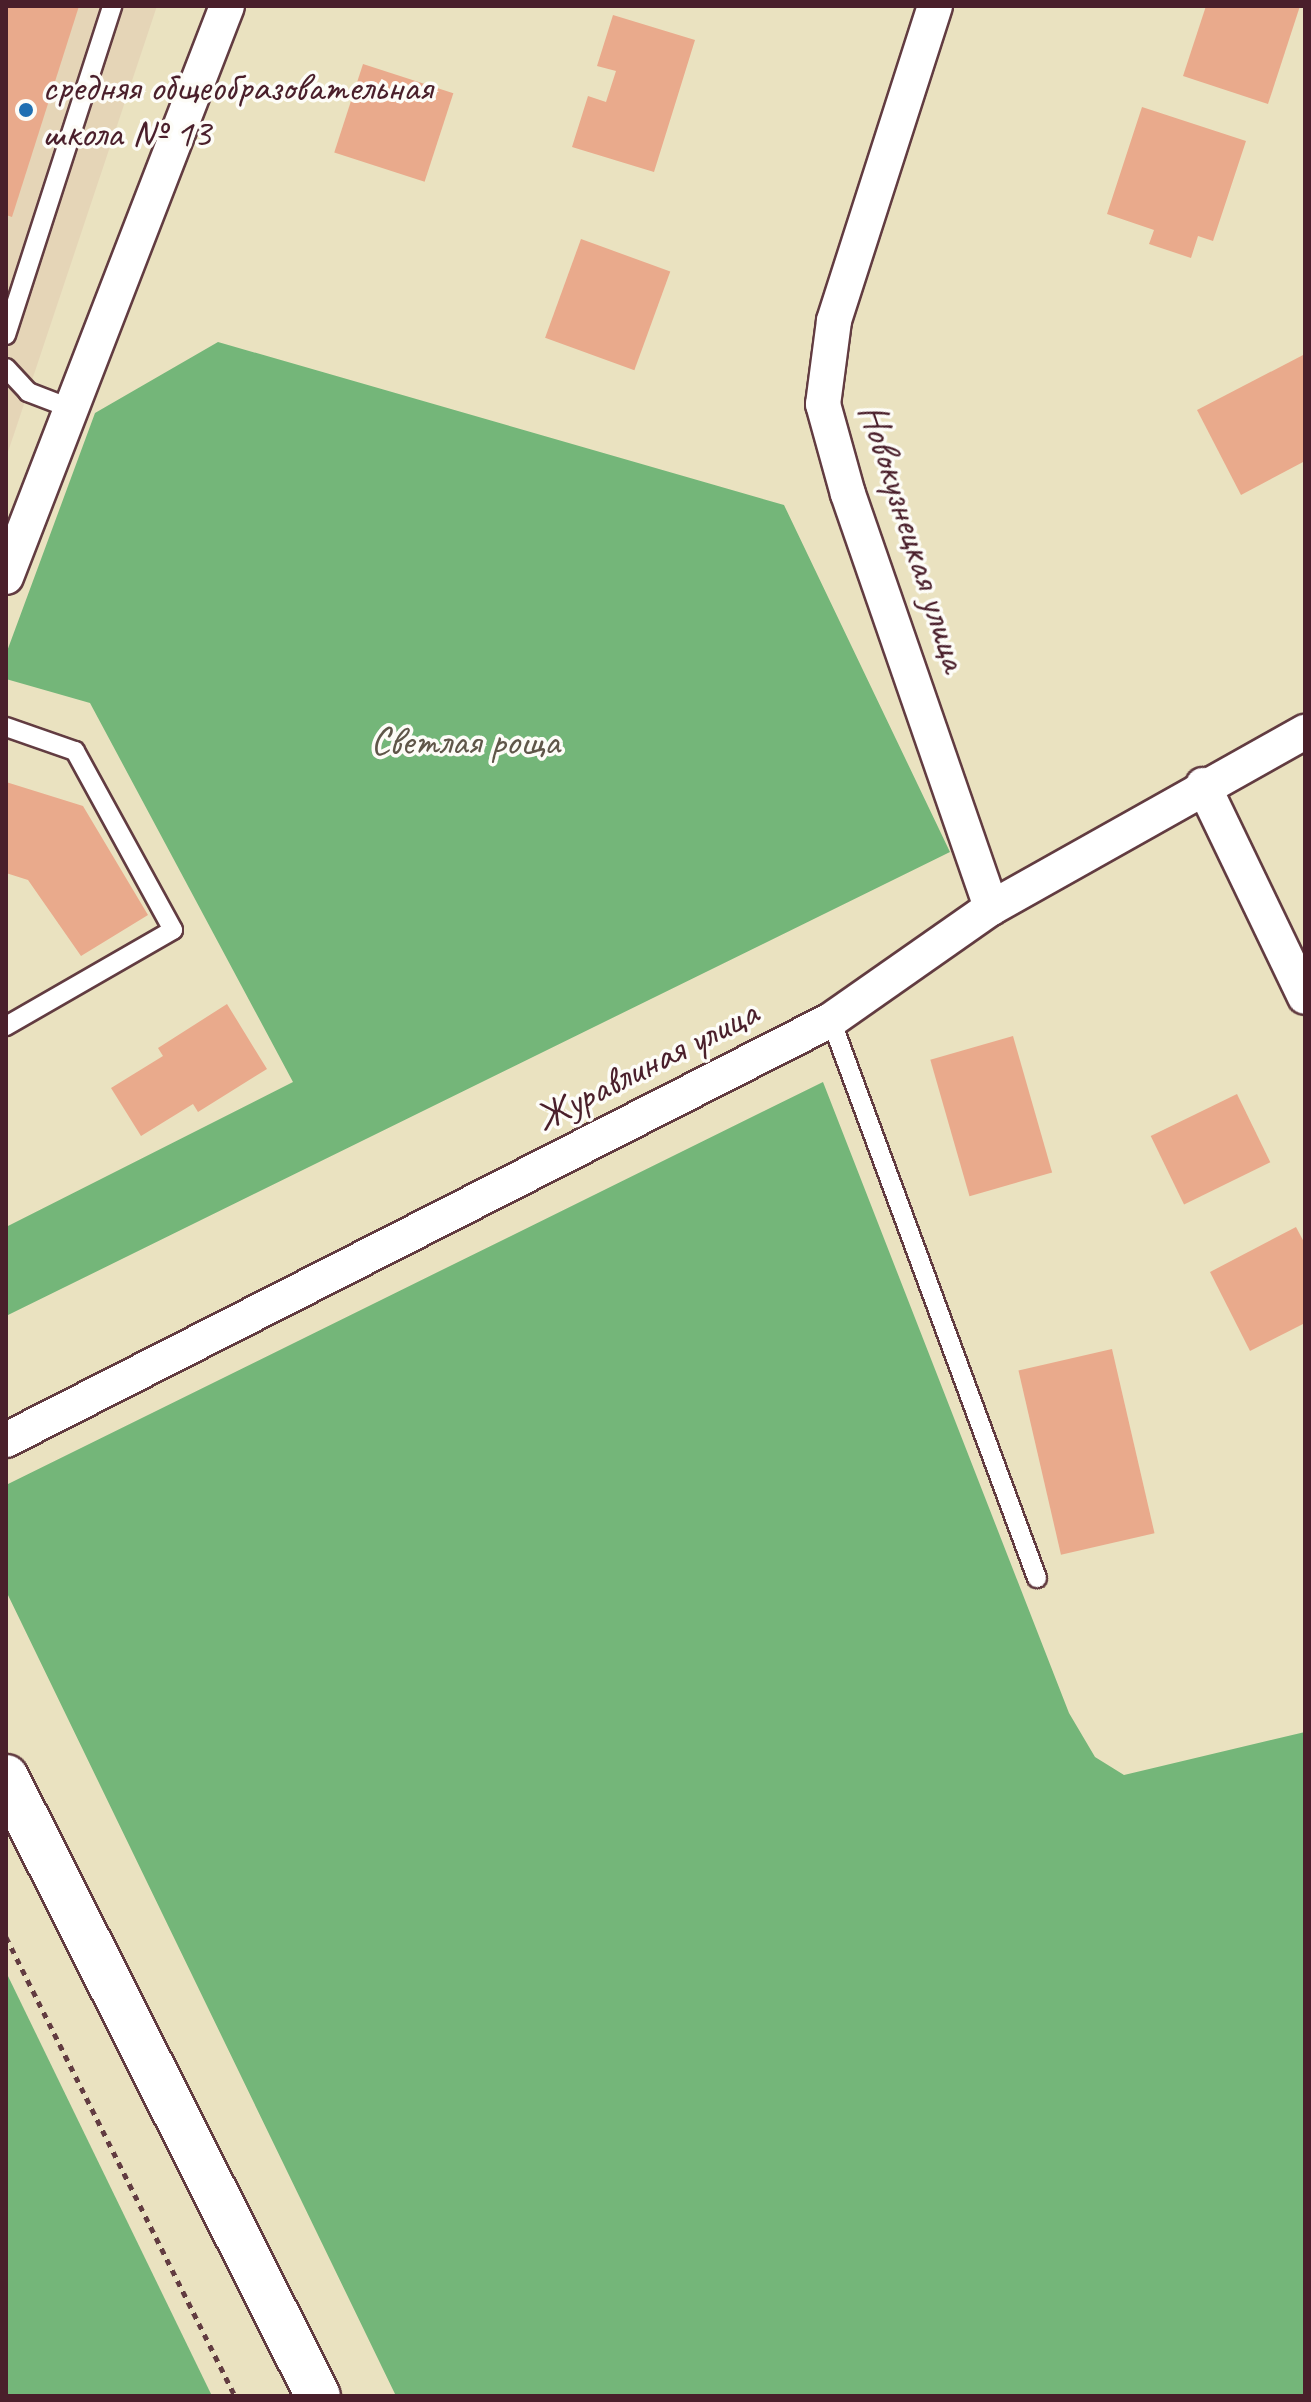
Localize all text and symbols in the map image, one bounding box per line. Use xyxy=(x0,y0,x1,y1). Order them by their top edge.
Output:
place label: средняя общеобразовательная школа № 13 xyxy=(42,63,430,157)
marker: средняя общеобразовательная школа № 13 xyxy=(17,101,35,119)
street label: Новокузнецкая улица xyxy=(848,397,980,677)
park label: Светлая роща xyxy=(371,717,559,765)
street label: Журавлиная улица xyxy=(525,987,767,1143)

